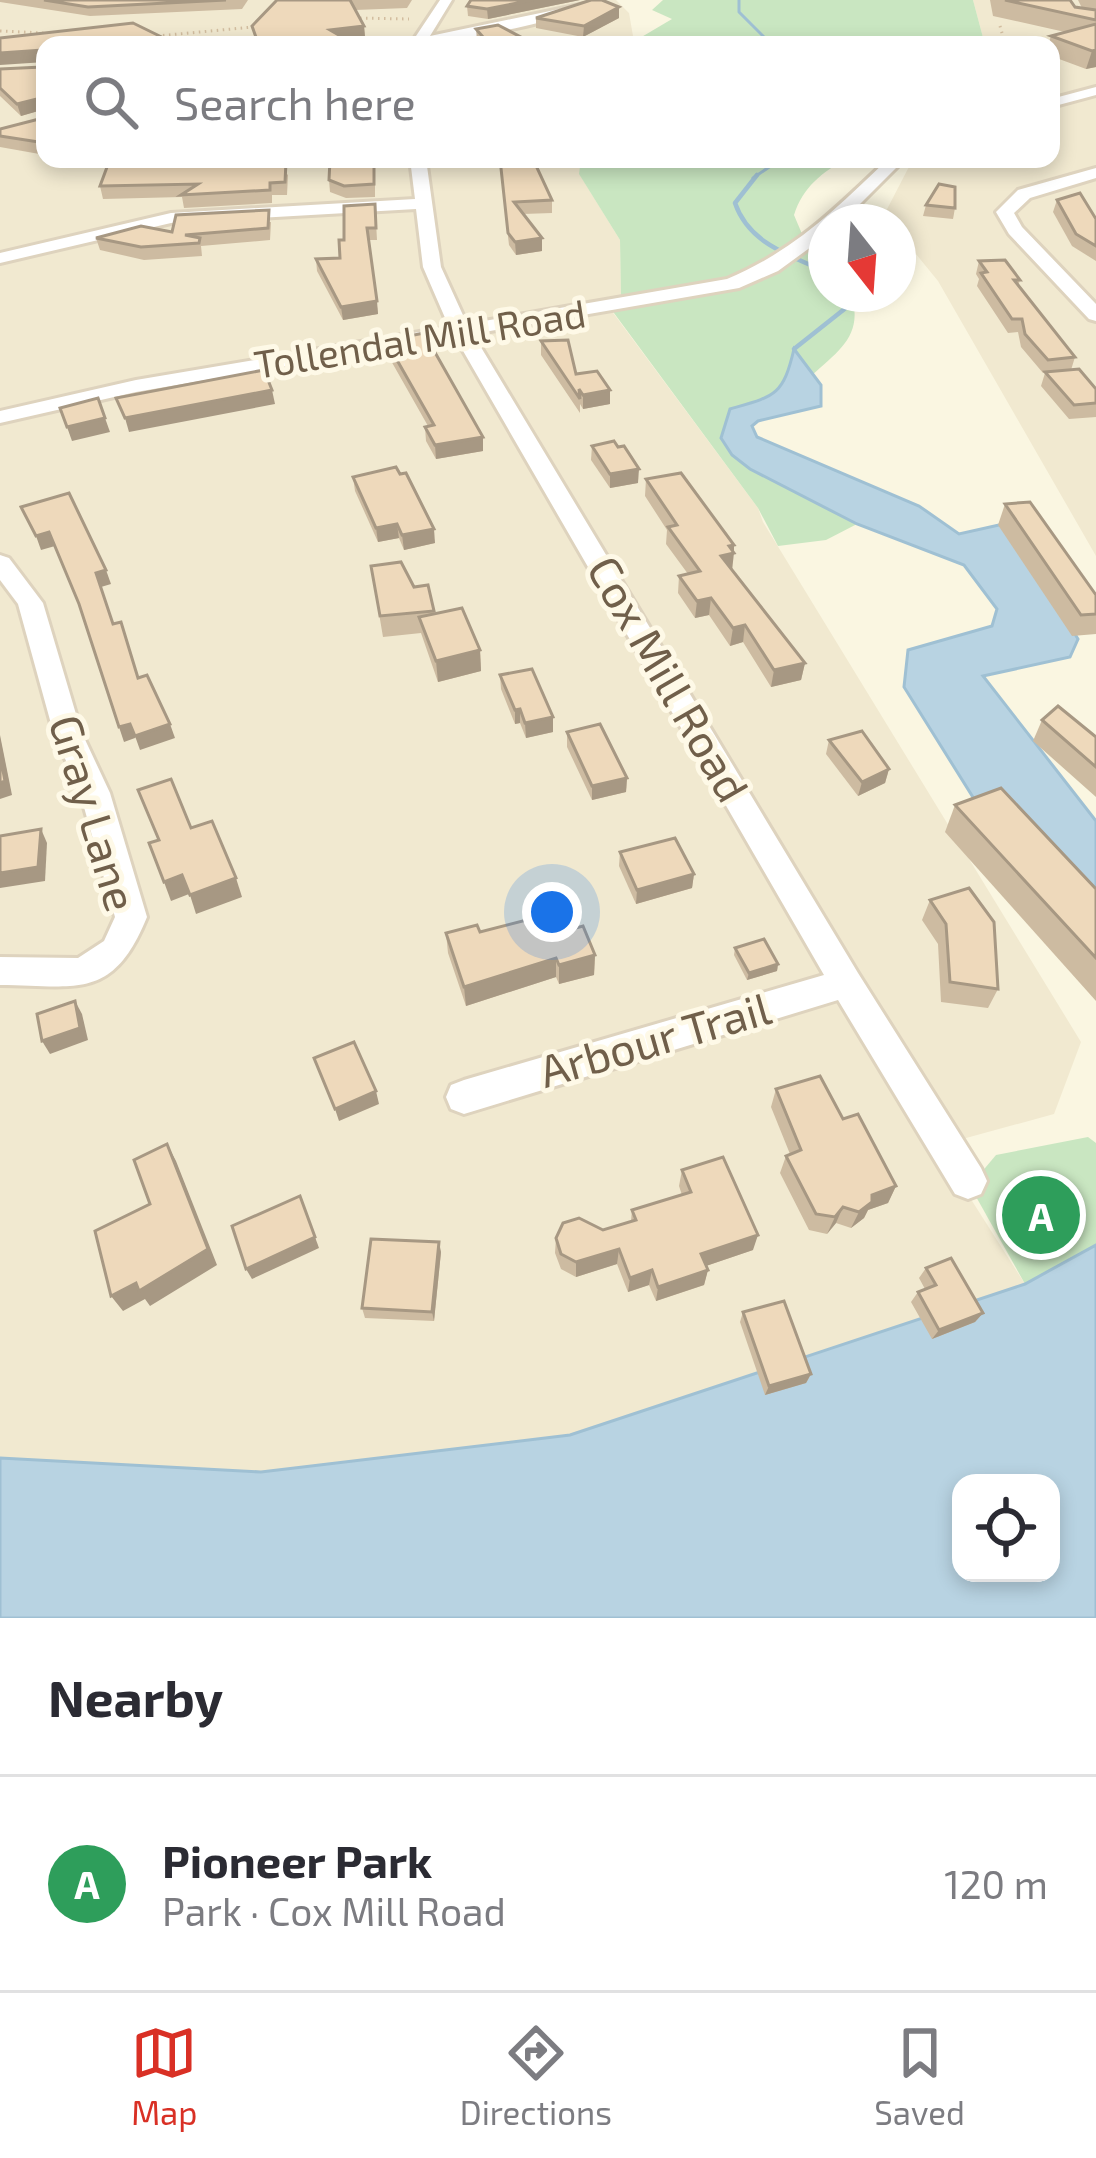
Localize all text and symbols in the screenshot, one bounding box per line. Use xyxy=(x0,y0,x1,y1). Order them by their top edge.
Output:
search box xyxy=(36,36,1060,168)
icon: search xyxy=(78,69,144,135)
text: Search here xyxy=(174,75,416,129)
north arrow xyxy=(808,204,916,312)
street label: Tollendal Mill Road xyxy=(251,288,589,387)
street label: Cox Mill Road xyxy=(578,546,762,810)
street label: Gray Lane xyxy=(40,708,150,917)
your location xyxy=(522,882,582,942)
street label: Arbour Trail xyxy=(533,979,776,1097)
pin: A xyxy=(1002,1170,1080,1260)
map controls xyxy=(952,1474,1060,1582)
button: locate xyxy=(952,1474,1060,1582)
text: Nearby xyxy=(48,1666,223,1727)
text: Pioneer Park xyxy=(162,1833,432,1887)
text: A xyxy=(74,1860,100,1907)
text: 120 m xyxy=(944,1860,1048,1907)
text: Park · Cox Mill Road xyxy=(162,1887,506,1934)
tab: Map xyxy=(131,2020,197,2132)
tab: Directions xyxy=(460,2020,612,2132)
tab: Saved xyxy=(874,2020,965,2132)

